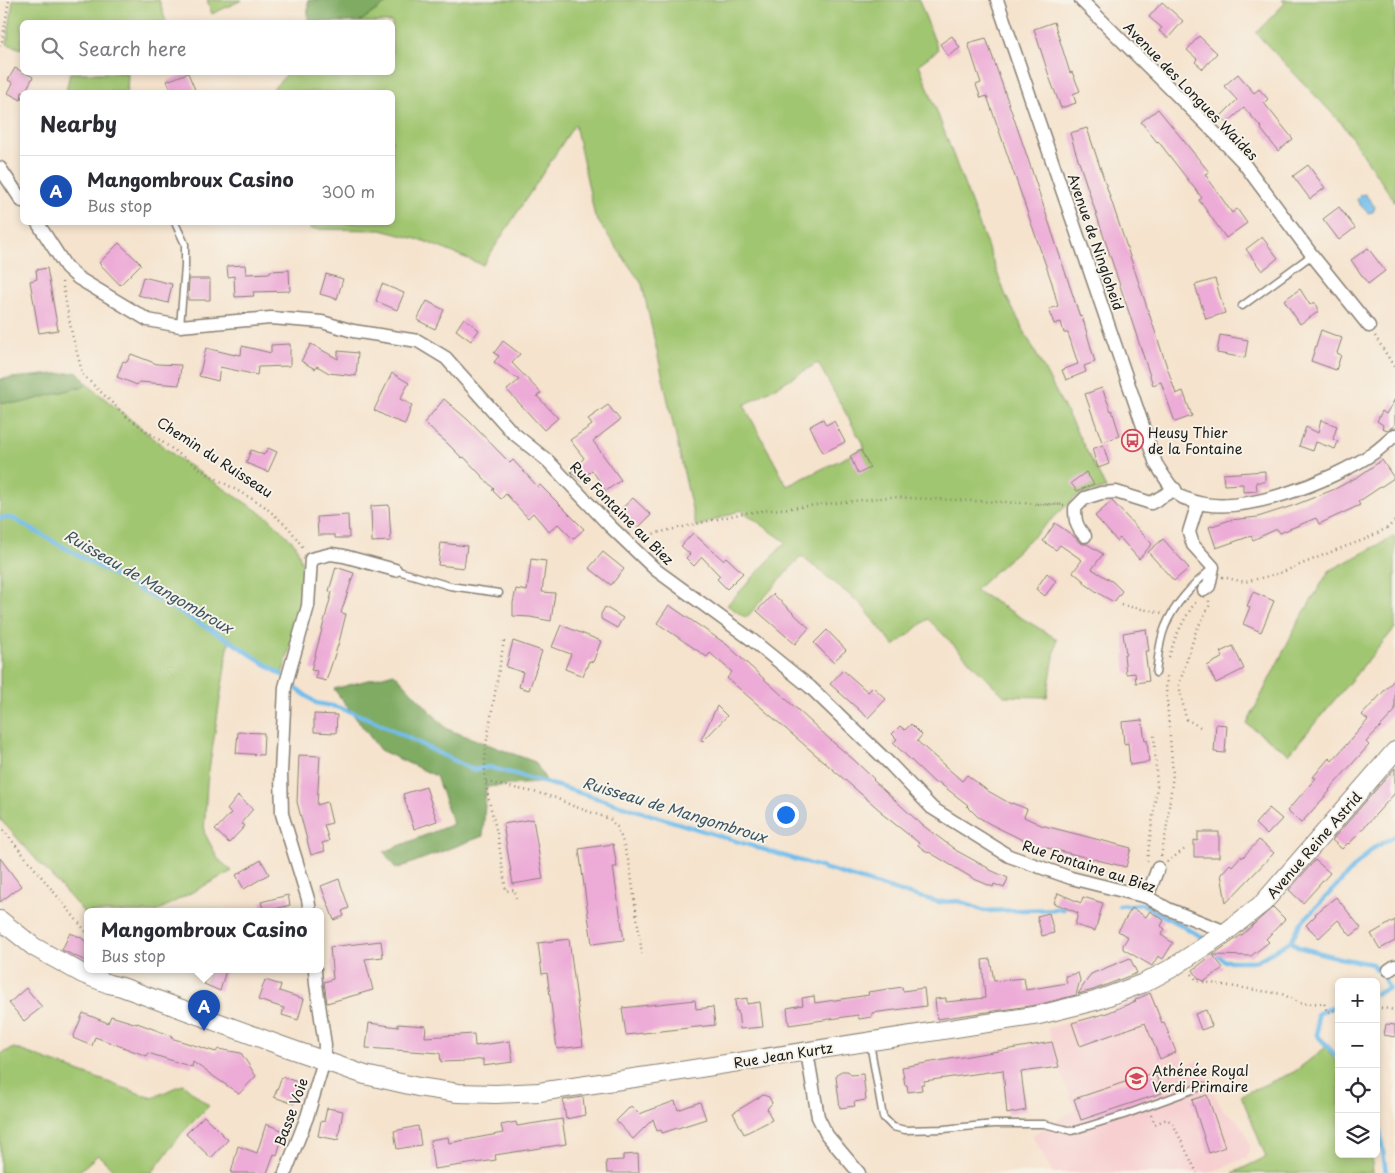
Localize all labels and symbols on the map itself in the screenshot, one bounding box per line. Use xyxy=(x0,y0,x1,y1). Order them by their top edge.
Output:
street label: Avenue des Longues Waides xyxy=(1119,17,1263,165)
street label: Avenue de Ningloheid xyxy=(1063,171,1129,313)
street label: Chemin du Ruisseau xyxy=(153,412,277,502)
place label: Heusy Thier de la Fontaine xyxy=(1148,422,1243,459)
bus stop icon: Heusy Thier de la Fontaine xyxy=(1120,428,1144,452)
street label: Rue Fontaine au Biez xyxy=(565,456,679,570)
water label: Ruisseau de Mangombroux xyxy=(60,523,239,640)
water label: Ruisseau de Mangombroux xyxy=(580,770,771,848)
street label: Avenue Reine Astrid xyxy=(1262,787,1367,903)
your location xyxy=(773,802,799,828)
street label: Rue Fontaine au Biez xyxy=(1020,835,1159,898)
pin: A xyxy=(188,990,220,1031)
street label: Rue Jean Kurtz xyxy=(732,1037,834,1073)
place label: Athénée Royal Verdi Primaire xyxy=(1152,1060,1249,1097)
school or university icon: Athénée Royal Verdi Primaire xyxy=(1124,1066,1148,1090)
street label: Basse Voie xyxy=(269,1075,313,1149)

